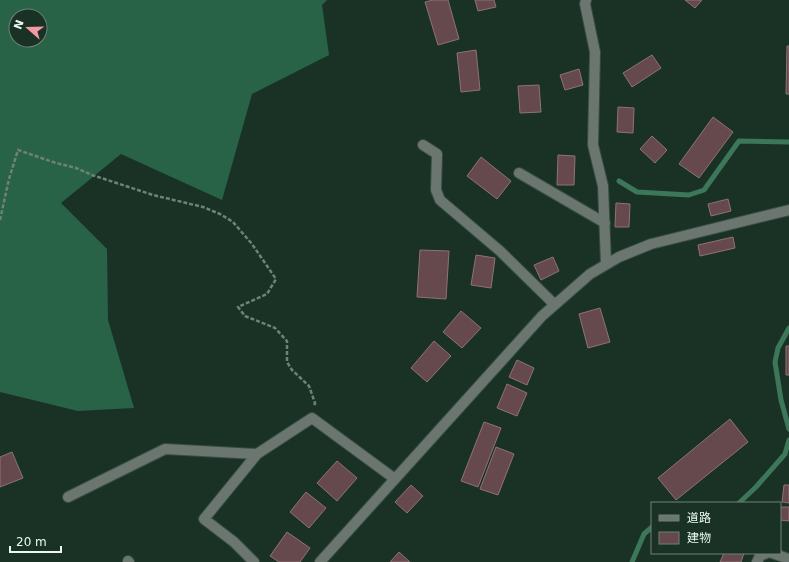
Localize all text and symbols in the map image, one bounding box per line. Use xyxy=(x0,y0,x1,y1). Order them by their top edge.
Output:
north arrow xyxy=(8,8,48,48)
text: N xyxy=(11,18,27,31)
legend xyxy=(651,502,781,554)
text: 道路 xyxy=(687,511,711,525)
scale bar xyxy=(10,528,61,554)
text: 建物 xyxy=(687,531,711,545)
text: 20 m xyxy=(16,535,47,549)

